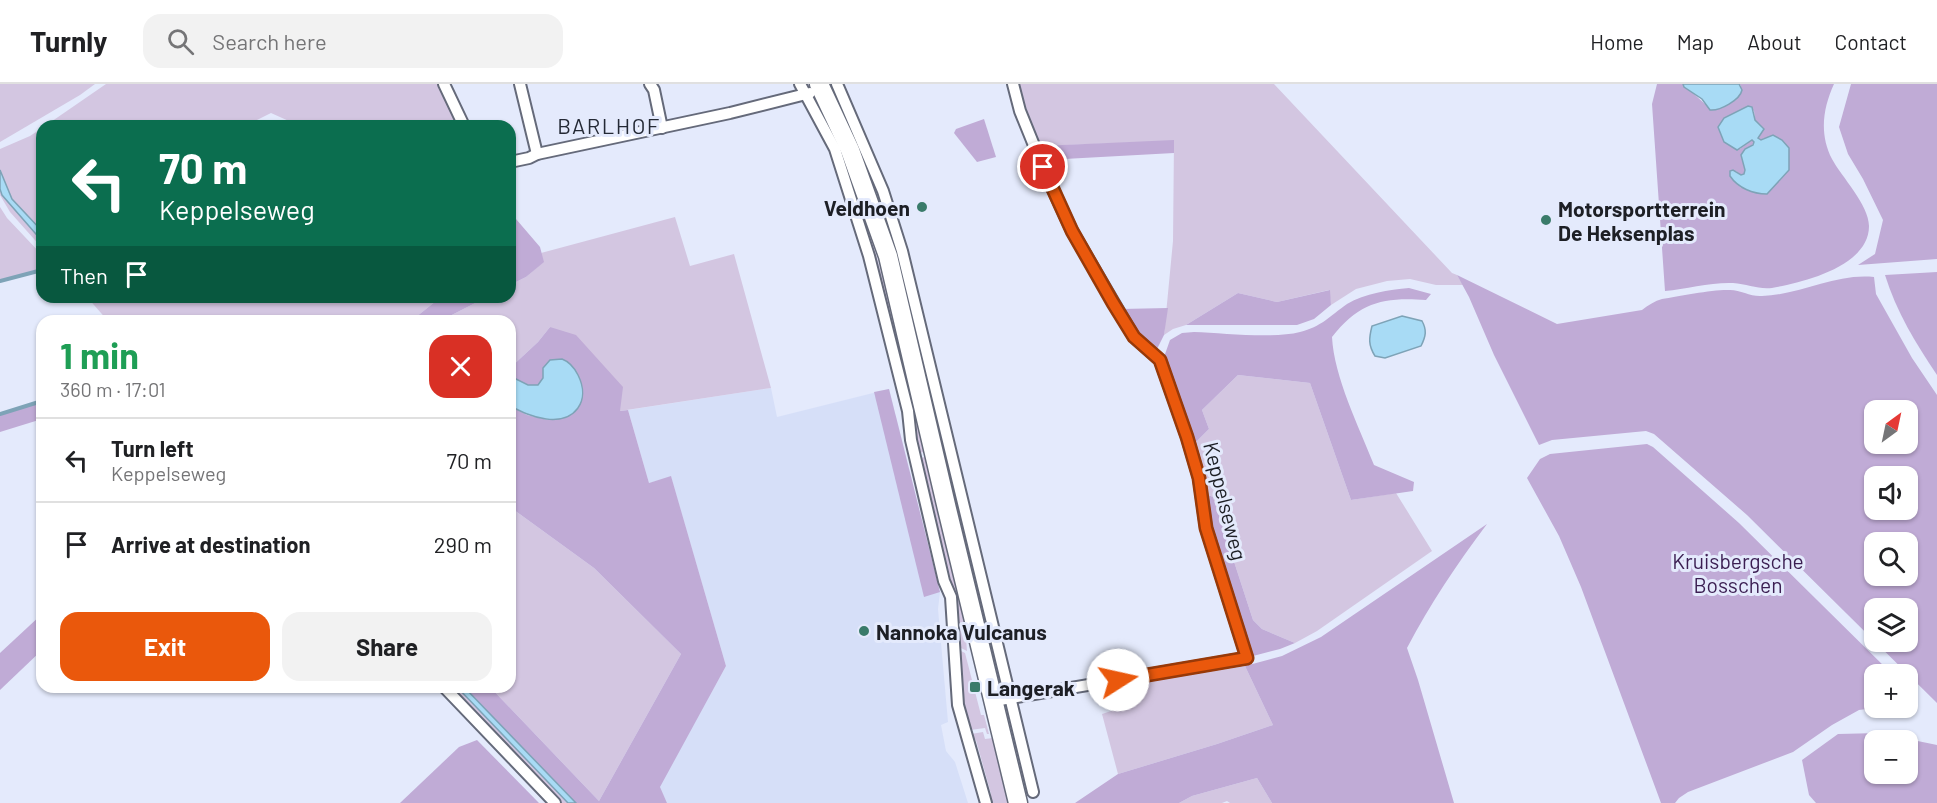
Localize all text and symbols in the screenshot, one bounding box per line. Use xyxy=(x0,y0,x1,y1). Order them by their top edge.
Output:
search box xyxy=(143,14,563,68)
text: Turnly xyxy=(30,24,107,58)
icon: search xyxy=(164,25,197,58)
text: Search here xyxy=(212,28,327,54)
text: Home xyxy=(1590,29,1644,54)
text: Map xyxy=(1677,29,1714,54)
text: About xyxy=(1747,29,1802,54)
text: Contact xyxy=(1835,29,1907,54)
district label: BARLHOF xyxy=(557,112,661,138)
pin xyxy=(1017,141,1068,192)
text: 70 m xyxy=(159,142,247,192)
icon: left xyxy=(60,144,138,222)
icon: arrive xyxy=(1026,150,1059,183)
text: Keppelseweg xyxy=(159,193,315,225)
place label: Veldhoen xyxy=(824,195,910,220)
place label: Motorsportterrein De Heksenplas xyxy=(1558,196,1726,245)
marker: Veldhoen xyxy=(915,200,929,214)
marker: Motorsportterrein De Heksenplas xyxy=(1539,213,1553,227)
icon: arrive xyxy=(120,258,153,291)
text: Then xyxy=(60,262,108,288)
text: 1 min xyxy=(60,333,139,376)
button: close xyxy=(429,335,492,398)
text: 360 m · 17:01 xyxy=(60,377,166,401)
north arrow xyxy=(1864,400,1918,454)
map controls xyxy=(1864,400,1918,784)
text: Turn left xyxy=(111,435,194,461)
street label: Keppelseweg xyxy=(1199,439,1253,563)
icon: left xyxy=(60,444,93,477)
text: 70 m xyxy=(447,447,492,473)
text: Keppelseweg xyxy=(111,461,226,485)
button: sound xyxy=(1864,466,1918,520)
icon: arrive xyxy=(60,528,93,561)
text: Arrive at destination xyxy=(111,531,310,557)
text: 290 m xyxy=(434,531,492,557)
button: search xyxy=(1864,532,1918,586)
park label: Kruisbergsche Bosschen xyxy=(1672,548,1804,597)
button: layers xyxy=(1864,598,1918,652)
button: Exit xyxy=(60,612,270,681)
button: Share xyxy=(282,612,492,681)
place label: Nannoka Vulcanus xyxy=(876,619,1047,644)
marker: Nannoka Vulcanus xyxy=(857,624,871,638)
position arrow xyxy=(1086,648,1150,712)
button: + xyxy=(1864,664,1918,718)
place label: Langerak xyxy=(987,675,1075,700)
marker: Langerak xyxy=(968,680,982,694)
button: − xyxy=(1864,730,1918,784)

